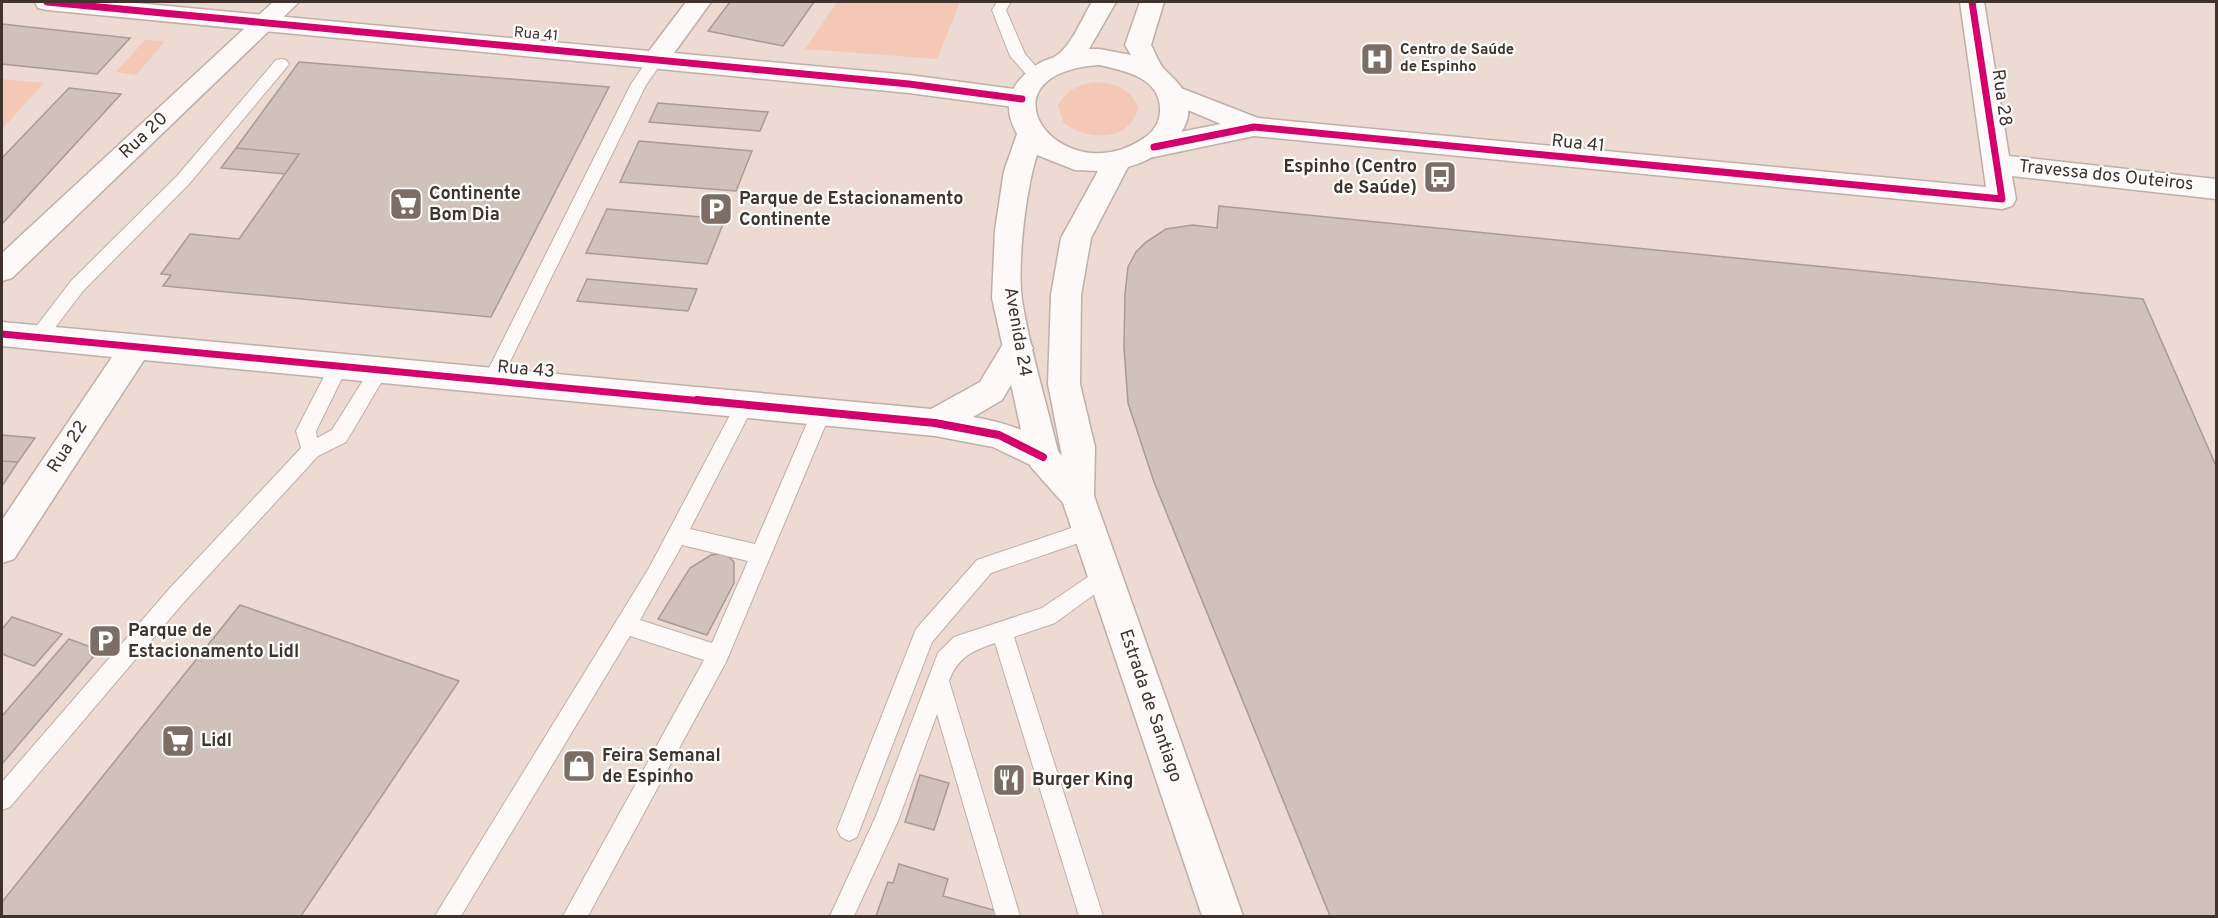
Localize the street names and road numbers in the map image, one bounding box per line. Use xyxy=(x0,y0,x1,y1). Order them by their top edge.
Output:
street label: Rua 41 xyxy=(513,24,559,46)
street label: Rua 28 xyxy=(1986,68,2016,128)
street label: Rua 20 xyxy=(115,108,173,164)
street label: Rua 41 xyxy=(1550,130,1606,158)
street label: Travessa dos Outeiros xyxy=(2017,155,2195,197)
street label: Avenida 24 xyxy=(998,285,1036,379)
street label: Rua 43 xyxy=(496,356,556,384)
street label: Rua 22 xyxy=(43,417,93,477)
street label: Estrada de Santiago xyxy=(1113,627,1187,785)

